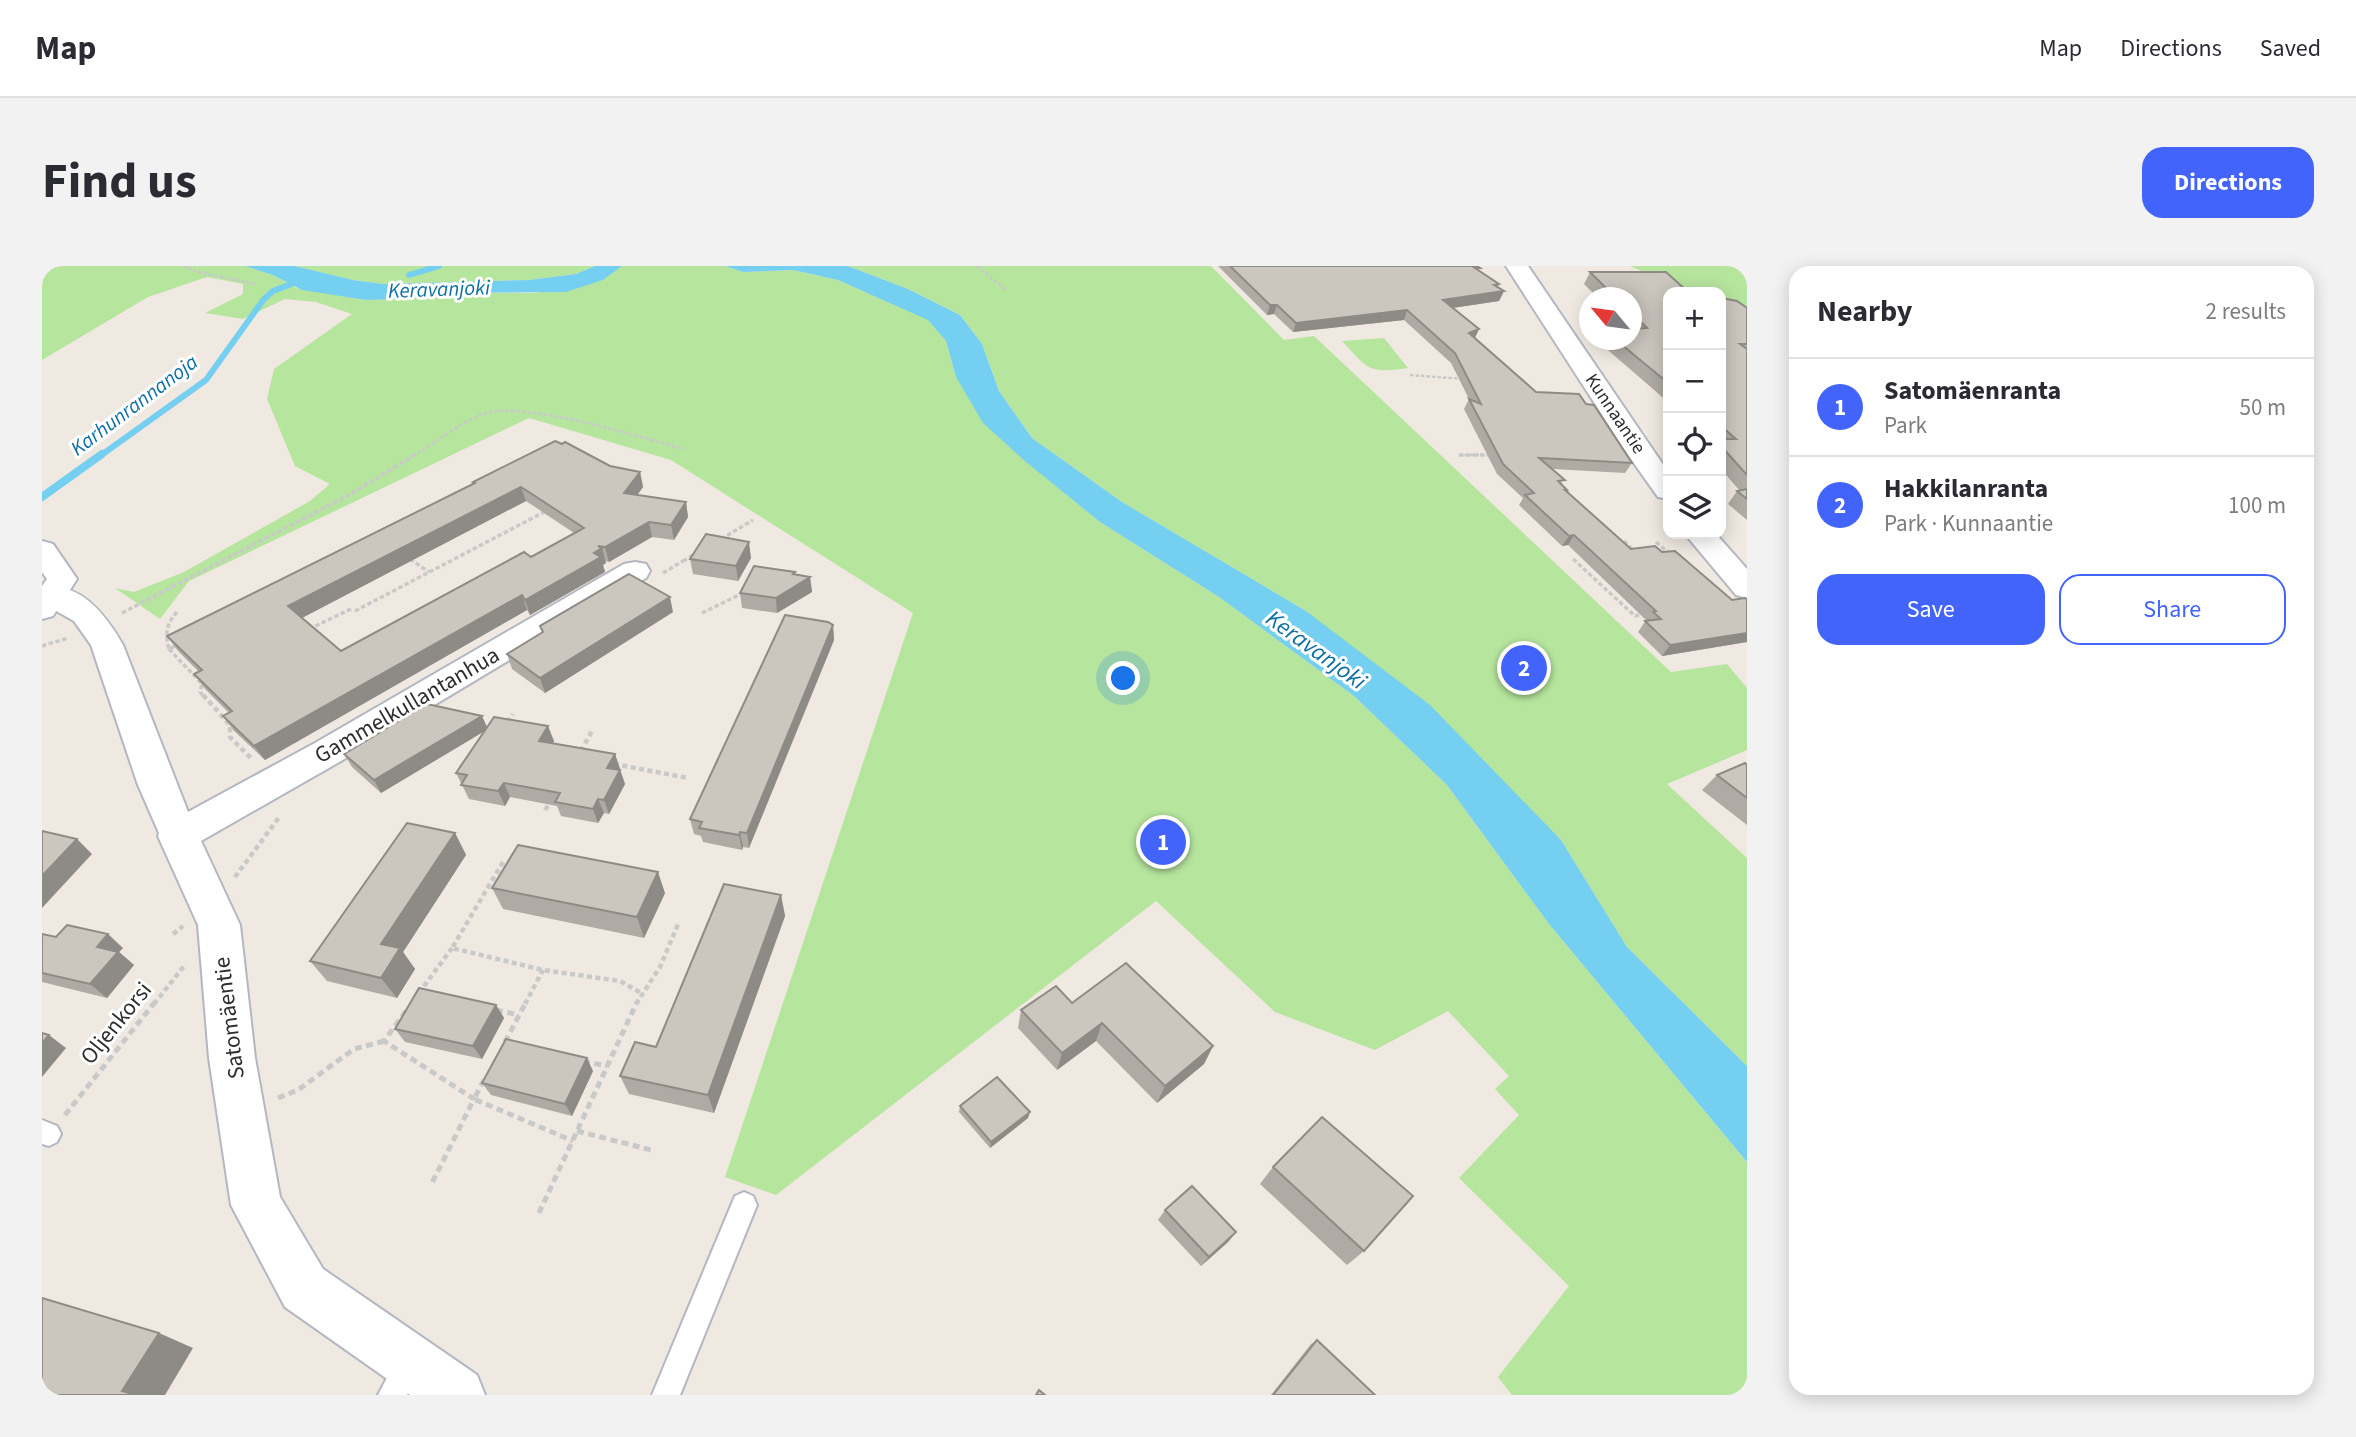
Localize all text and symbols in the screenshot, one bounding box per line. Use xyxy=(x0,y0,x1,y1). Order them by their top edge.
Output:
text: Map xyxy=(35,25,96,72)
text: Map xyxy=(2039,31,2082,66)
text: Directions xyxy=(2120,31,2222,66)
text: Saved xyxy=(2260,31,2321,66)
text: Find us xyxy=(42,147,197,217)
button: Directions xyxy=(2142,147,2314,218)
water label: Keravanjoki xyxy=(387,272,492,306)
north arrow xyxy=(1579,287,1642,350)
map controls xyxy=(1663,287,1726,539)
button: + xyxy=(1663,287,1726,350)
text: Nearby xyxy=(1817,290,1912,333)
text: 2 results xyxy=(2206,295,2286,328)
water label: Karhunrannanoja xyxy=(64,347,204,463)
button: − xyxy=(1663,350,1726,413)
street label: Kunnaantie xyxy=(1578,368,1652,460)
text: Satomäenranta xyxy=(1884,372,2061,409)
text: 1 xyxy=(1834,391,1846,424)
text: 50 m xyxy=(2239,391,2286,424)
text: Park xyxy=(1884,409,1927,442)
button: locate xyxy=(1663,413,1726,476)
text: Hakkilanranta xyxy=(1884,470,2048,507)
button: layers xyxy=(1663,476,1726,539)
text: 2 xyxy=(1834,489,1846,522)
text: 100 m xyxy=(2228,489,2286,522)
text: Park · Kunnaantie xyxy=(1884,507,2053,540)
button: Save xyxy=(1817,574,2045,645)
button: Share xyxy=(2059,574,2286,645)
water label: Keravanjoki xyxy=(1258,602,1374,699)
street label: Gammelkullantanhua xyxy=(308,639,506,771)
pin: 2 xyxy=(1501,642,1547,694)
your location xyxy=(1106,661,1140,695)
pin: 1 xyxy=(1140,816,1186,868)
street label: Satomäentie xyxy=(205,955,253,1081)
street label: Oljenkorsi xyxy=(72,975,160,1071)

